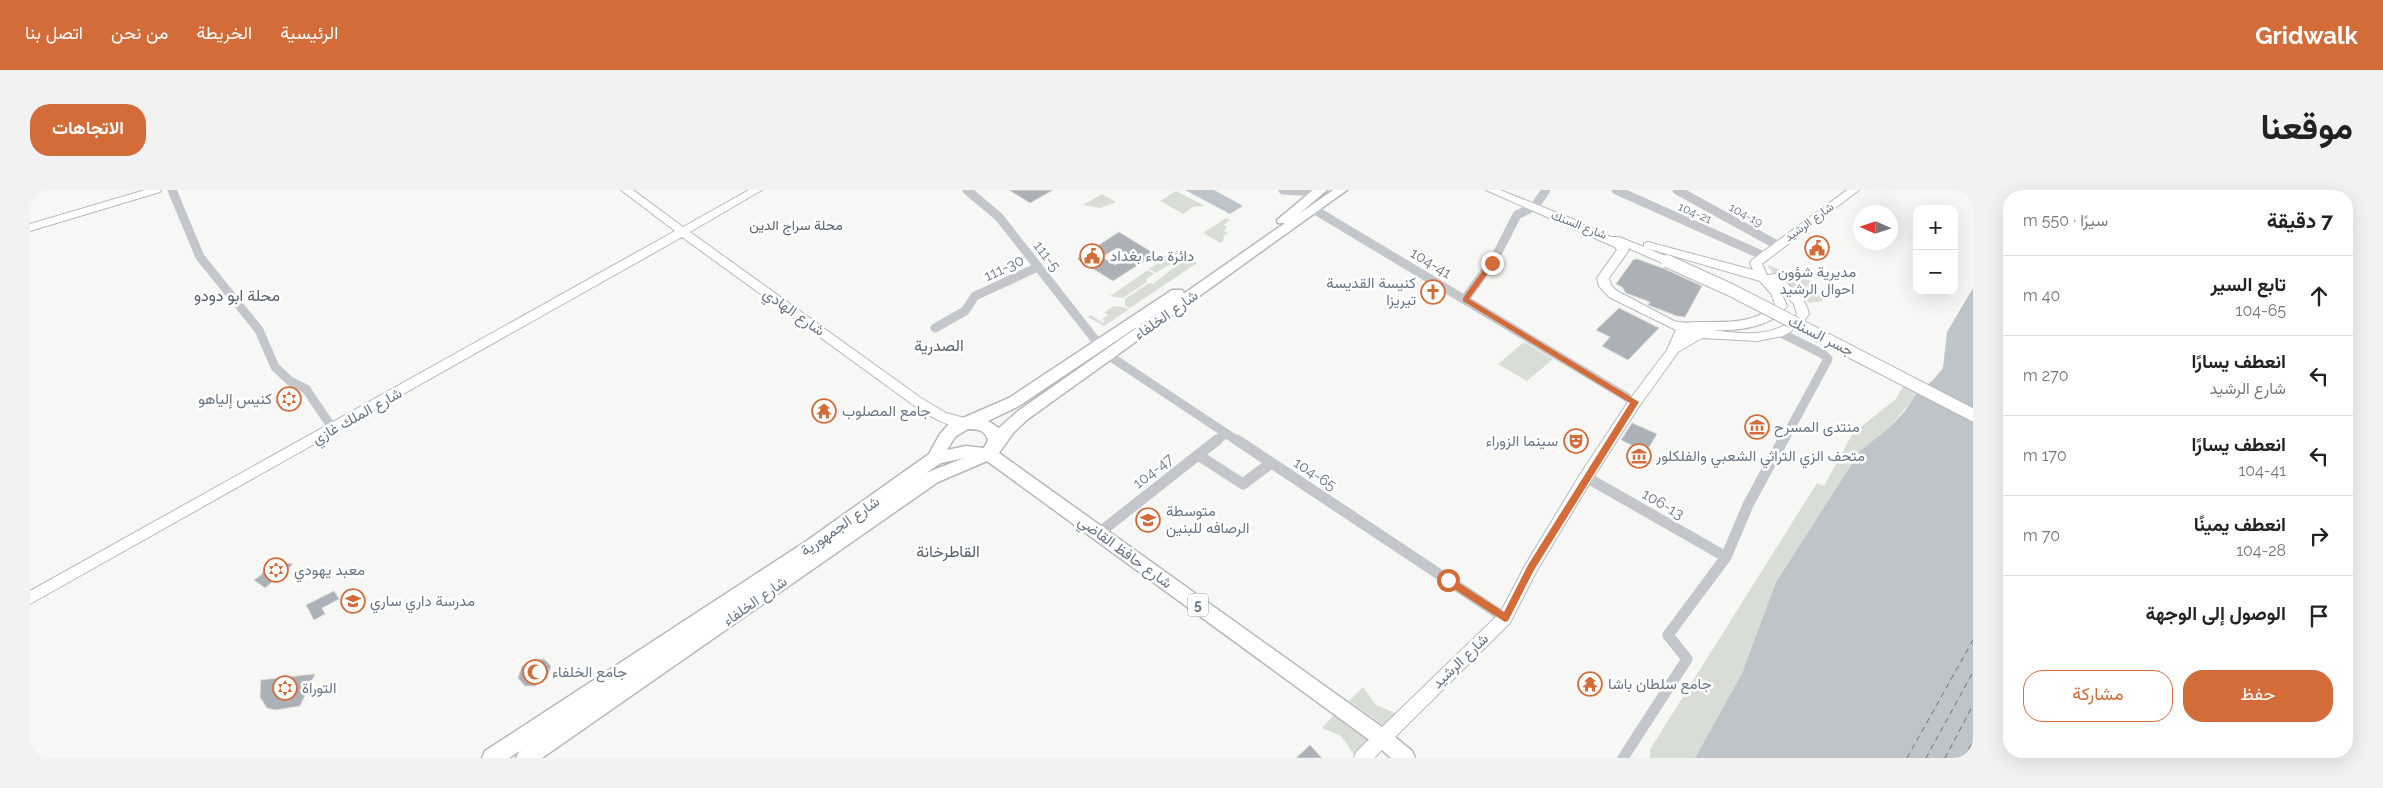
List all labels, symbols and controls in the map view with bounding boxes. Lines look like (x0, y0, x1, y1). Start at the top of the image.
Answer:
text: Gridwalk (2255, 21, 2358, 50)
text: اتصل بنا (25, 22, 83, 43)
text: من نحن (111, 22, 168, 43)
text: الخريطة (196, 22, 252, 43)
text: الرئيسية (280, 22, 338, 43)
button: الاتجاهات (30, 104, 146, 156)
text: موقعنا (2260, 106, 2353, 147)
street label: 104-21 (1676, 199, 1714, 227)
street label: شارع الرشيد (1782, 199, 1837, 246)
street label: 104-19 (1727, 200, 1765, 230)
north arrow (1853, 205, 1898, 250)
map controls (1913, 205, 1958, 295)
button: + (1913, 205, 1958, 250)
street label: شارع السنك (1548, 208, 1609, 244)
text: 7 دقيقة (2267, 208, 2333, 233)
text: سيرًا · 550 m (2023, 211, 2108, 230)
district label: محلة سراج الدين (749, 217, 843, 236)
public building icon: مديرية شؤون احوال الرشيد (1804, 235, 1830, 261)
street label: 111-5 (1030, 237, 1064, 275)
public building icon: دائرة ماء بغداد (1079, 243, 1105, 269)
street label: 104-41 (1407, 244, 1455, 282)
place label: دائرة ماء بغداد (1110, 247, 1194, 265)
button: − (1913, 250, 1958, 295)
street label: 111-30 (981, 251, 1027, 285)
route end (1481, 252, 1504, 275)
place label: مديرية شؤون احوال الرشيد (1778, 263, 1856, 298)
text: تابع السير (2211, 273, 2286, 295)
place label: كنيسة القديسة تيريزا (1326, 274, 1416, 309)
church icon: كنيسة القديسة تيريزا (1420, 279, 1446, 305)
icon: ahead (2305, 282, 2333, 310)
street label: شارع الهادي (757, 284, 828, 343)
district label: محلة ابو دودو (194, 286, 280, 306)
street label: شارع الخلفاء (1130, 286, 1203, 345)
text: 40 m (2023, 286, 2060, 305)
text: 104-65 (2236, 301, 2286, 320)
street label: جسر السنك (1785, 312, 1857, 360)
district label: الصدرية (914, 336, 964, 356)
text: انعطف يسارًا (2192, 350, 2286, 372)
icon: left (2305, 362, 2333, 390)
text: 270 m (2023, 366, 2068, 385)
text: شارع الرشيد (2210, 379, 2286, 398)
street label: شارع الملك غازي (309, 384, 407, 452)
synagogue icon: كنيس إلياهو (276, 386, 302, 412)
place label: كنيس إلياهو (198, 390, 272, 409)
temple icon: جامع المصلوب (811, 398, 837, 424)
place label: جامع المصلوب (842, 402, 931, 422)
museum icon: منتدى المسرح (1744, 414, 1770, 440)
place label: منتدى المسرح (1774, 418, 1860, 438)
theatre icon: سينما الزوراء (1563, 428, 1589, 454)
place label: سينما الزوراء (1486, 432, 1558, 450)
text: انعطف يسارًا (2192, 433, 2286, 455)
icon: left (2305, 442, 2333, 470)
museum icon: متحف الزي التراثي الشعبي والفلكلور (1626, 443, 1652, 469)
text: 170 m (2023, 446, 2067, 465)
place label: متحف الزي التراثي الشعبي والفلكلور (1655, 447, 1865, 469)
street label: 104-47 (1129, 450, 1177, 492)
street label: 104-65 (1290, 454, 1340, 494)
text: 104-41 (2238, 461, 2286, 480)
street label: 106-13 (1639, 485, 1687, 523)
street label: شارع الجمهورية (797, 492, 884, 561)
place label: متوسطة الرصافه للبنين (1166, 502, 1249, 538)
school or university icon: متوسطة الرصافه للبنين (1135, 507, 1161, 533)
street label: شارع حافظ القاضي (1072, 512, 1176, 595)
text: انعطف يمينًا (2194, 513, 2286, 535)
icon: right (2305, 522, 2333, 550)
text: 70 m (2023, 526, 2060, 545)
text: 104-28 (2236, 541, 2286, 560)
district label: القاطرخانة (916, 542, 980, 562)
synagogue icon: معبد يهودي (263, 557, 289, 583)
place label: معبد يهودي (294, 561, 365, 583)
route start (1437, 569, 1460, 592)
street label: شارع الخلفاء (719, 572, 792, 631)
school or university icon: مدرسة داري ساري (340, 588, 366, 614)
place label: مدرسة داري ساري (370, 592, 475, 614)
road number: 5 (1188, 594, 1208, 616)
text: الوصول إلى الوجهة (2146, 602, 2286, 624)
icon: arrive (2305, 602, 2333, 630)
street label: شارع الرشيد (1428, 630, 1494, 694)
mosque icon: جامع الخلفاء (522, 659, 548, 685)
place label: جامع الخلفاء (552, 663, 627, 683)
button: مشاركة (2023, 670, 2173, 722)
button: حفظ (2183, 670, 2333, 722)
temple icon: جامع سلطان باشا (1577, 671, 1603, 697)
synagogue icon: التوراة (272, 675, 298, 701)
place label: جامع سلطان باشا (1608, 675, 1712, 695)
place label: التوراة (302, 679, 336, 697)

